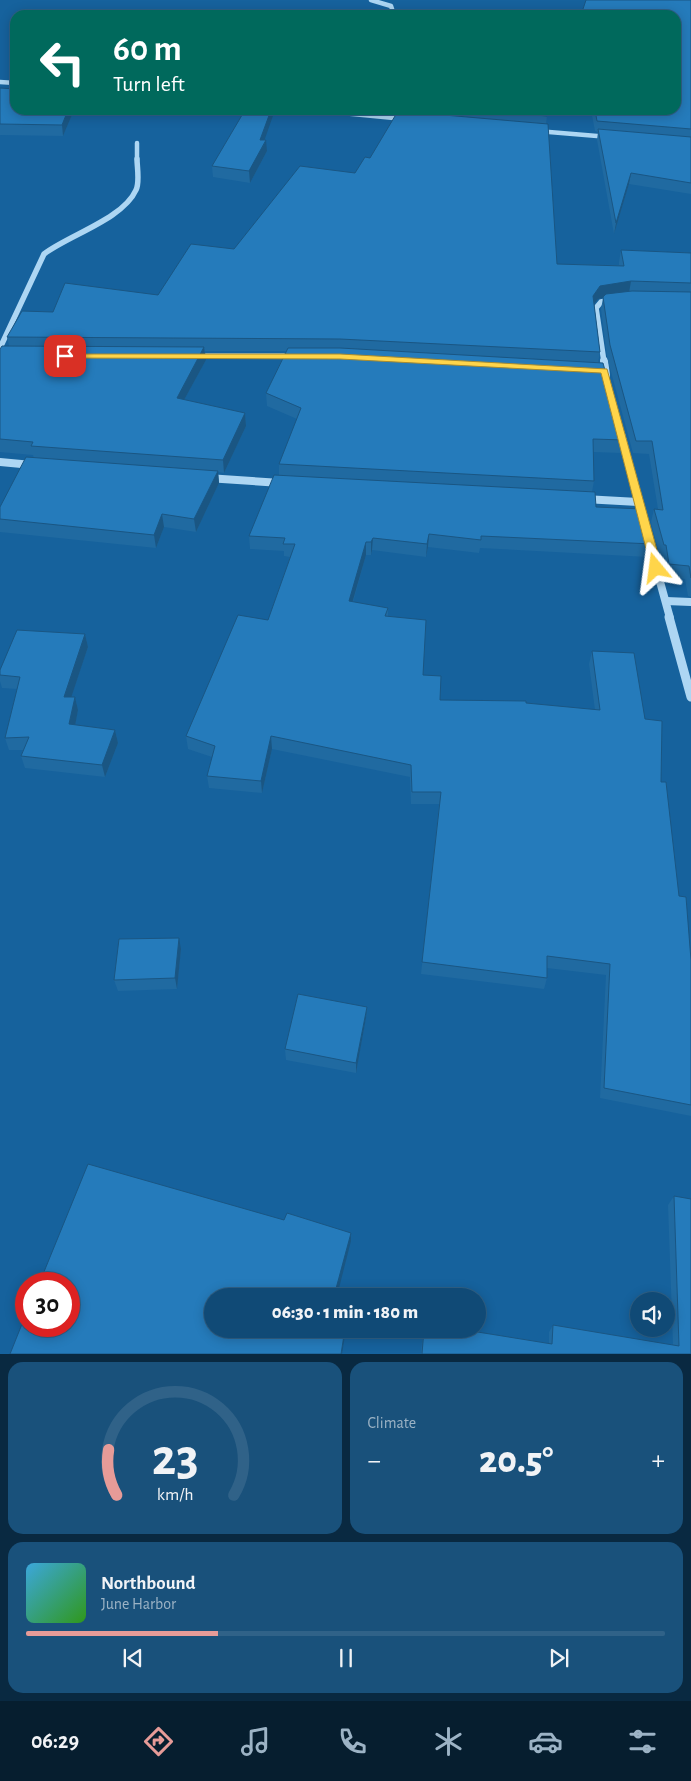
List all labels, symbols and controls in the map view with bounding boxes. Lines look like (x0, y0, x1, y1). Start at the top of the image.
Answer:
icon: left (30, 30, 95, 95)
text: 60 m (113, 32, 182, 67)
text: Turn left (113, 73, 185, 95)
pin (44, 335, 86, 377)
icon: arrive (51, 342, 79, 370)
position arrow (629, 541, 681, 593)
speed limit sign: 30 (15, 1272, 80, 1337)
map controls (630, 1292, 675, 1337)
button: sound (630, 1292, 675, 1337)
text: 06:30 · 1 min · 180 m (272, 1303, 418, 1322)
text: Climate (368, 1415, 416, 1431)
text: 23 (151, 1432, 198, 1484)
text: 20.5° (479, 1442, 553, 1480)
text: − (368, 1447, 381, 1475)
text: + (652, 1447, 665, 1475)
text: km/h (156, 1486, 193, 1504)
text: Northbound (101, 1574, 196, 1593)
text: June Harbor (101, 1596, 176, 1612)
icon: previous (119, 1644, 147, 1672)
icon: pause (332, 1644, 360, 1672)
icon: next (545, 1644, 573, 1672)
icon: directions (141, 1724, 176, 1759)
icon: music (238, 1724, 273, 1759)
icon: phone (335, 1724, 370, 1759)
icon: climate (431, 1724, 466, 1759)
icon: car (528, 1724, 563, 1759)
icon: filters (625, 1724, 660, 1759)
text: 06:29 (31, 1730, 79, 1752)

